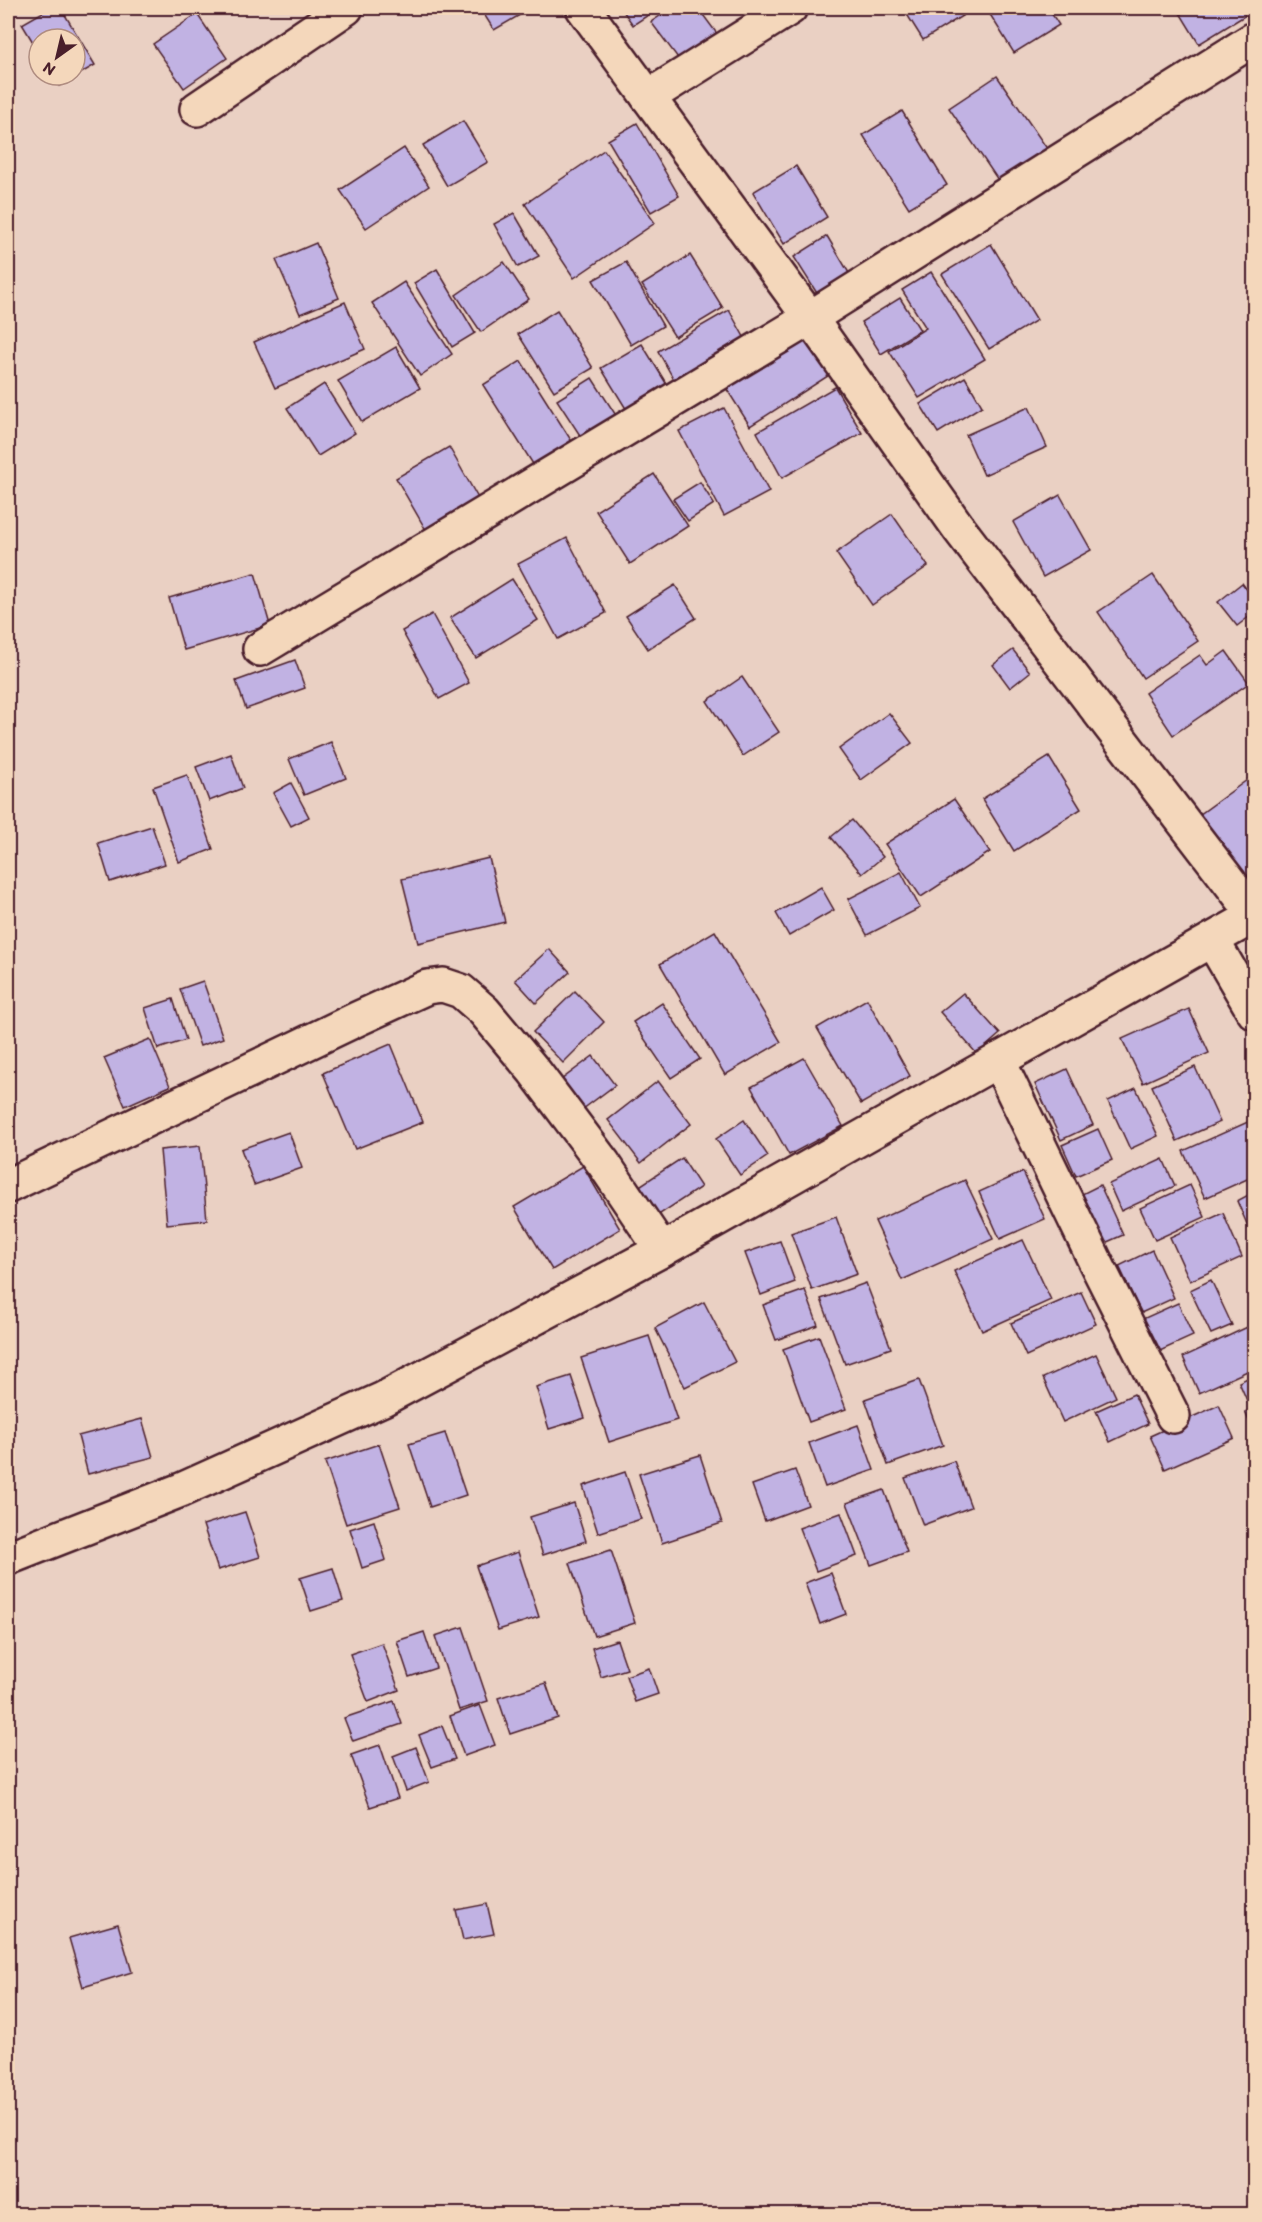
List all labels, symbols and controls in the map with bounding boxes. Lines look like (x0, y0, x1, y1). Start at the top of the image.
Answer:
north arrow (27, 27, 87, 87)
text: N (39, 58, 59, 80)

